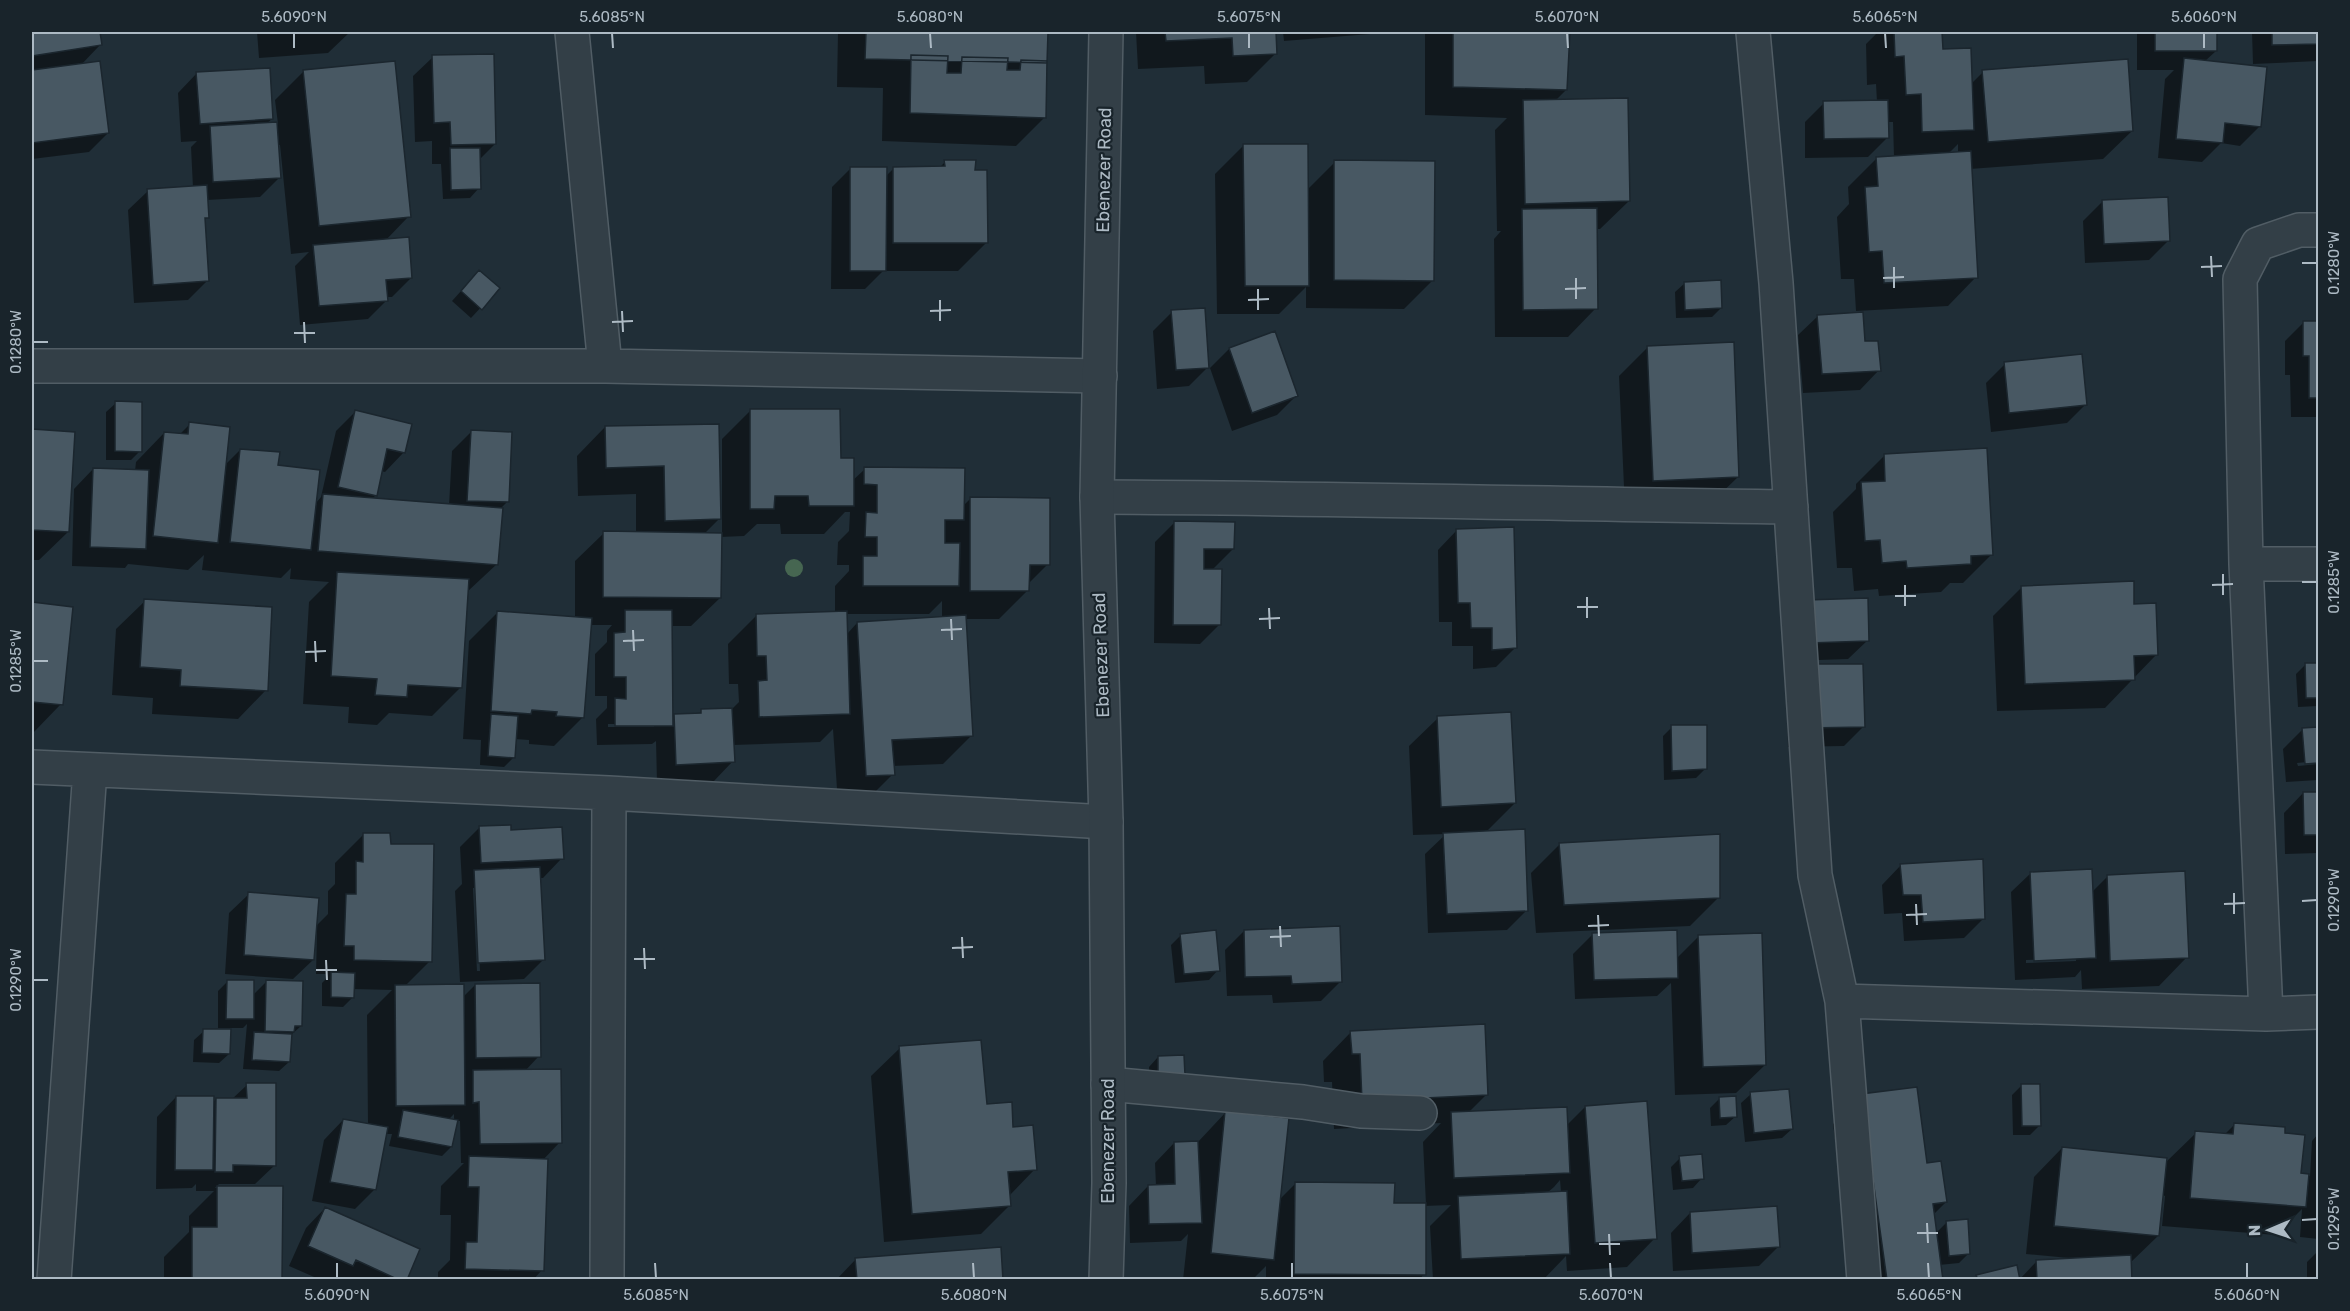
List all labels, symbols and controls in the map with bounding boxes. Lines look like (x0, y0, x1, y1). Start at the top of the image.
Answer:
text: 5.6090°N (261, 8, 327, 26)
text: 5.6085°N (579, 8, 645, 26)
text: 5.6080°N (897, 8, 963, 26)
text: 5.6075°N (1217, 8, 1281, 26)
text: 5.6070°N (1535, 8, 1599, 26)
text: 5.6065°N (1852, 8, 1918, 26)
text: 5.6060°N (2171, 8, 2237, 26)
street label: Ebenezer Road (1092, 107, 1116, 233)
text: 0.1280°W (2325, 231, 2343, 295)
text: 0.1280°W (7, 310, 25, 374)
text: 0.1285°W (2325, 550, 2343, 614)
street label: Ebenezer Road (1088, 592, 1114, 718)
text: 0.1285°W (7, 629, 25, 693)
text: 0.1290°W (2325, 868, 2343, 932)
text: 0.1290°W (7, 948, 25, 1012)
street label: Ebenezer Road (1097, 1078, 1119, 1204)
text: 0.1295°W (2325, 1188, 2343, 1250)
north arrow (2239, 1200, 2299, 1260)
text: N (2245, 1224, 2264, 1237)
text: 5.6090°N (304, 1286, 370, 1304)
text: 5.6085°N (623, 1286, 689, 1304)
text: 5.6080°N (941, 1286, 1007, 1304)
text: 5.6075°N (1260, 1286, 1324, 1304)
text: 5.6070°N (1579, 1286, 1643, 1304)
text: 5.6065°N (1896, 1286, 1962, 1304)
text: 5.6060°N (2214, 1286, 2280, 1304)

